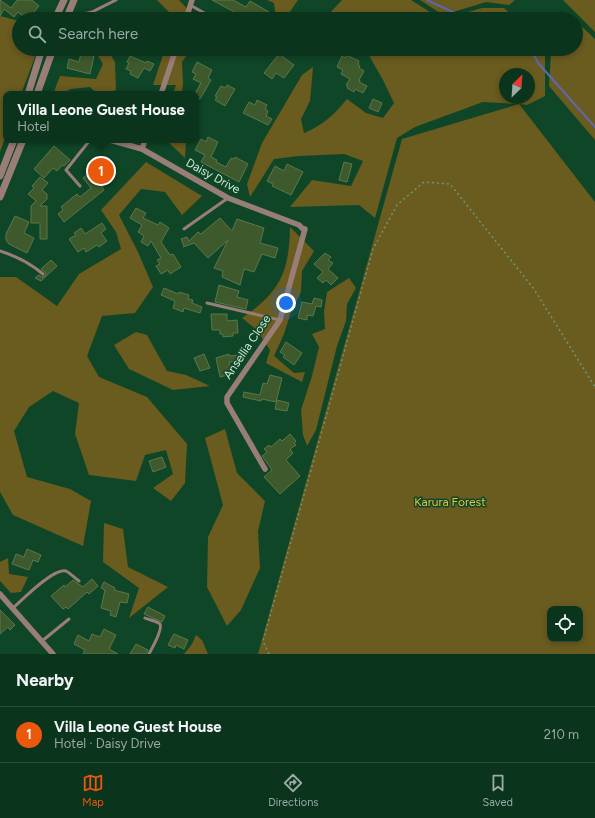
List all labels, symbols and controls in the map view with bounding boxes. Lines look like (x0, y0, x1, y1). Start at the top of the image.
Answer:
search box (12, 12, 583, 56)
icon: search (26, 23, 48, 45)
text: Search here (58, 25, 138, 43)
north arrow (499, 68, 535, 104)
popup (3, 91, 199, 143)
text: Villa Leone Guest House (17, 101, 185, 119)
text: Hotel (17, 119, 49, 134)
street label: Daisy Drive (183, 155, 243, 197)
pin: 1 (88, 156, 114, 186)
your location (276, 293, 296, 313)
street label: Ansellia Close (220, 312, 274, 382)
park label: Karura Forest (414, 495, 486, 509)
map controls (547, 606, 583, 642)
button: locate (547, 606, 583, 642)
text: Nearby (16, 670, 74, 690)
text: Villa Leone Guest House (54, 718, 222, 736)
text: 1 (26, 727, 32, 742)
text: 210 m (544, 727, 579, 742)
text: Hotel · Daisy Drive (54, 736, 161, 751)
tab: Map (82, 772, 104, 809)
tab: Directions (268, 772, 318, 809)
tab: Saved (483, 772, 513, 809)

